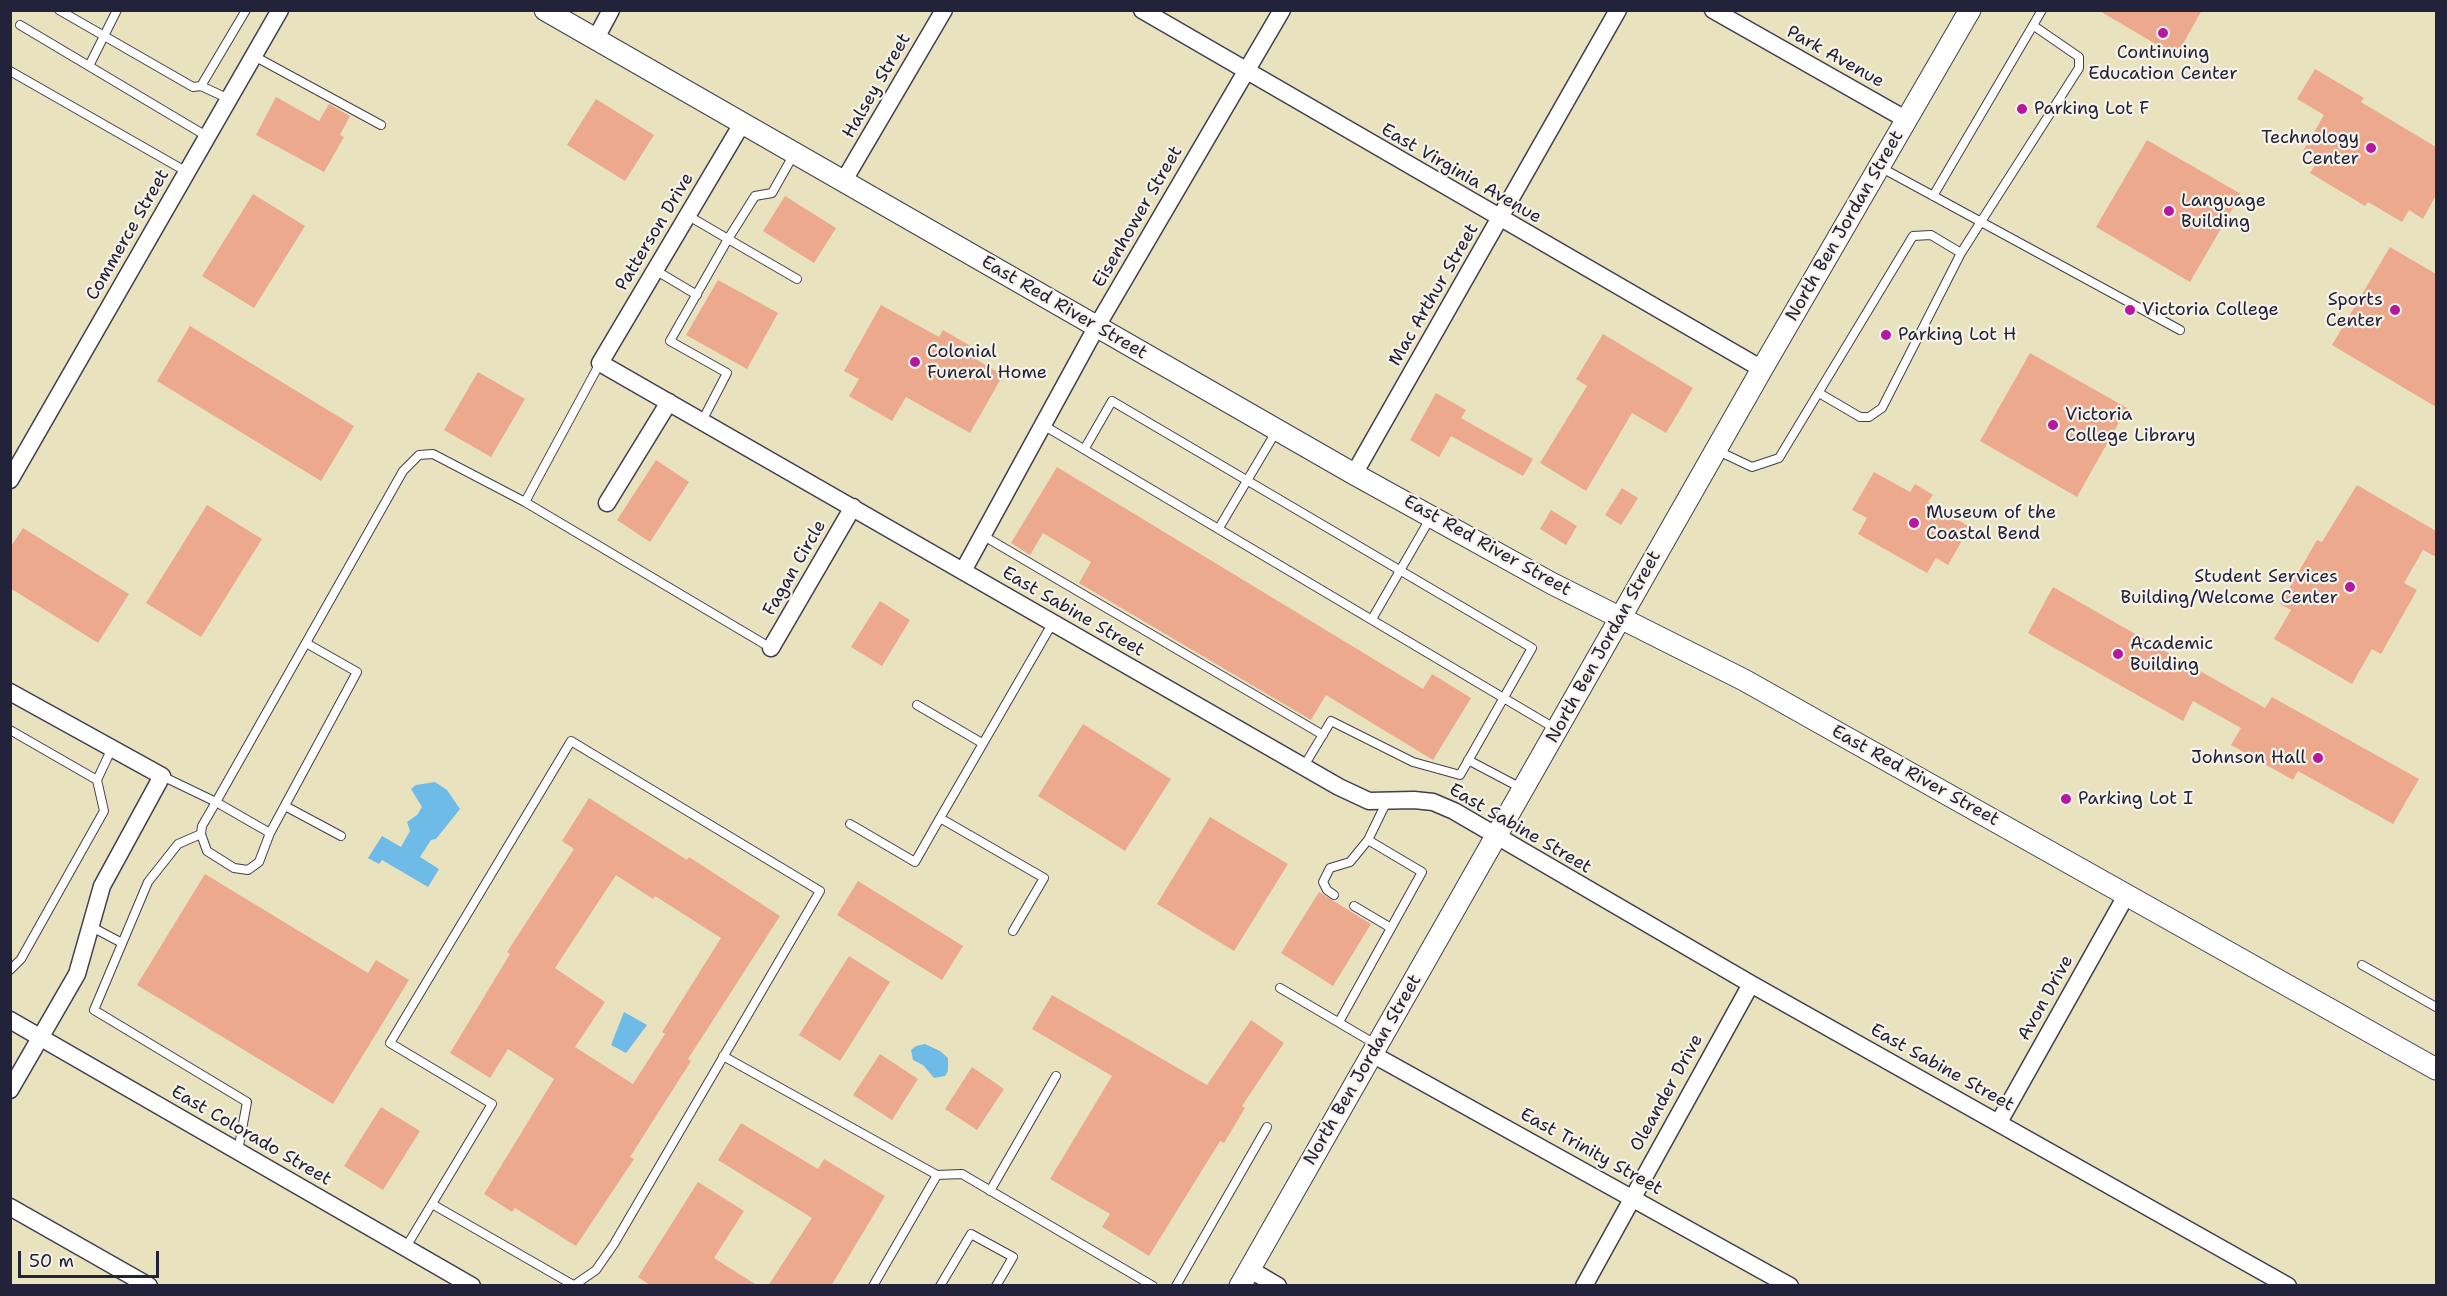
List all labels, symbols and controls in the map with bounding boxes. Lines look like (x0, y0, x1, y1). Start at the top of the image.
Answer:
street label: Park Avenue (1782, 21, 1888, 93)
marker: Continuing Education Center (2156, 26, 2170, 40)
street label: Halsey Street (838, 30, 916, 142)
place label: Continuing Education Center (2088, 42, 2238, 84)
place label: Parking Lot F (2034, 98, 2150, 120)
marker: Parking Lot F (2015, 102, 2029, 116)
street label: East Virginia Avenue (1377, 119, 1545, 229)
street label: North Ben Jordan Street (1782, 127, 1908, 325)
place label: Technology Center (2261, 127, 2359, 170)
marker: Technology Center (2364, 141, 2378, 155)
street label: Eisenhower Street (1089, 142, 1187, 292)
street label: Commerce Street (82, 166, 174, 304)
street label: Patterson Drive (611, 169, 699, 295)
place label: Language Building (2181, 190, 2266, 232)
marker: Language Building (2162, 204, 2176, 218)
street label: Mac Arthur Street (1384, 220, 1484, 370)
street label: East Red River Street (977, 252, 1151, 364)
place label: Sports Center (2326, 289, 2383, 332)
place label: Victoria College (2142, 299, 2279, 321)
marker: Victoria College (2123, 303, 2137, 317)
marker: Sports Center (2388, 303, 2402, 317)
place label: Parking Lot H (1898, 324, 2016, 346)
marker: Parking Lot H (1879, 328, 1893, 342)
place label: Colonial Funeral Home (927, 341, 1047, 384)
marker: Colonial Funeral Home (908, 355, 922, 369)
place label: Victoria College Library (2065, 404, 2196, 446)
marker: Victoria College Library (2046, 418, 2060, 432)
street label: East Red River Street (1399, 491, 1575, 601)
place label: Museum of the Coastal Bend (1926, 502, 2056, 544)
street label: Fagan Circle (759, 516, 831, 620)
marker: Museum of the Coastal Bend (1907, 516, 1921, 530)
street label: North Ben Jordan Street (1542, 547, 1666, 747)
street label: East Sabine Street (998, 562, 1148, 662)
place label: Student Services Building/Welcome Center (2120, 566, 2338, 608)
marker: Student Services Building/Welcome Center (2343, 580, 2357, 594)
place label: Academic Building (2130, 633, 2213, 676)
marker: Academic Building (2111, 647, 2125, 661)
street label: East Red River Street (1827, 721, 2003, 831)
place label: Johnson Hall (2191, 747, 2306, 769)
marker: Johnson Hall (2311, 751, 2325, 765)
street label: East Sabine Street (1445, 779, 1595, 879)
place label: Parking Lot I (2078, 788, 2193, 810)
marker: Parking Lot I (2059, 792, 2073, 806)
street label: Avon Drive (2014, 951, 2078, 1045)
street label: North Ben Jordan Street (1300, 971, 1426, 1169)
street label: East Sabine Street (1866, 1020, 2018, 1116)
street label: Oleander Drive (1626, 1031, 1708, 1155)
street label: East Colorado Street (167, 1081, 335, 1191)
street label: East Trinity Street (1516, 1104, 1666, 1200)
scale bar (21, 1239, 162, 1277)
text: 50 m (29, 1249, 74, 1273)

